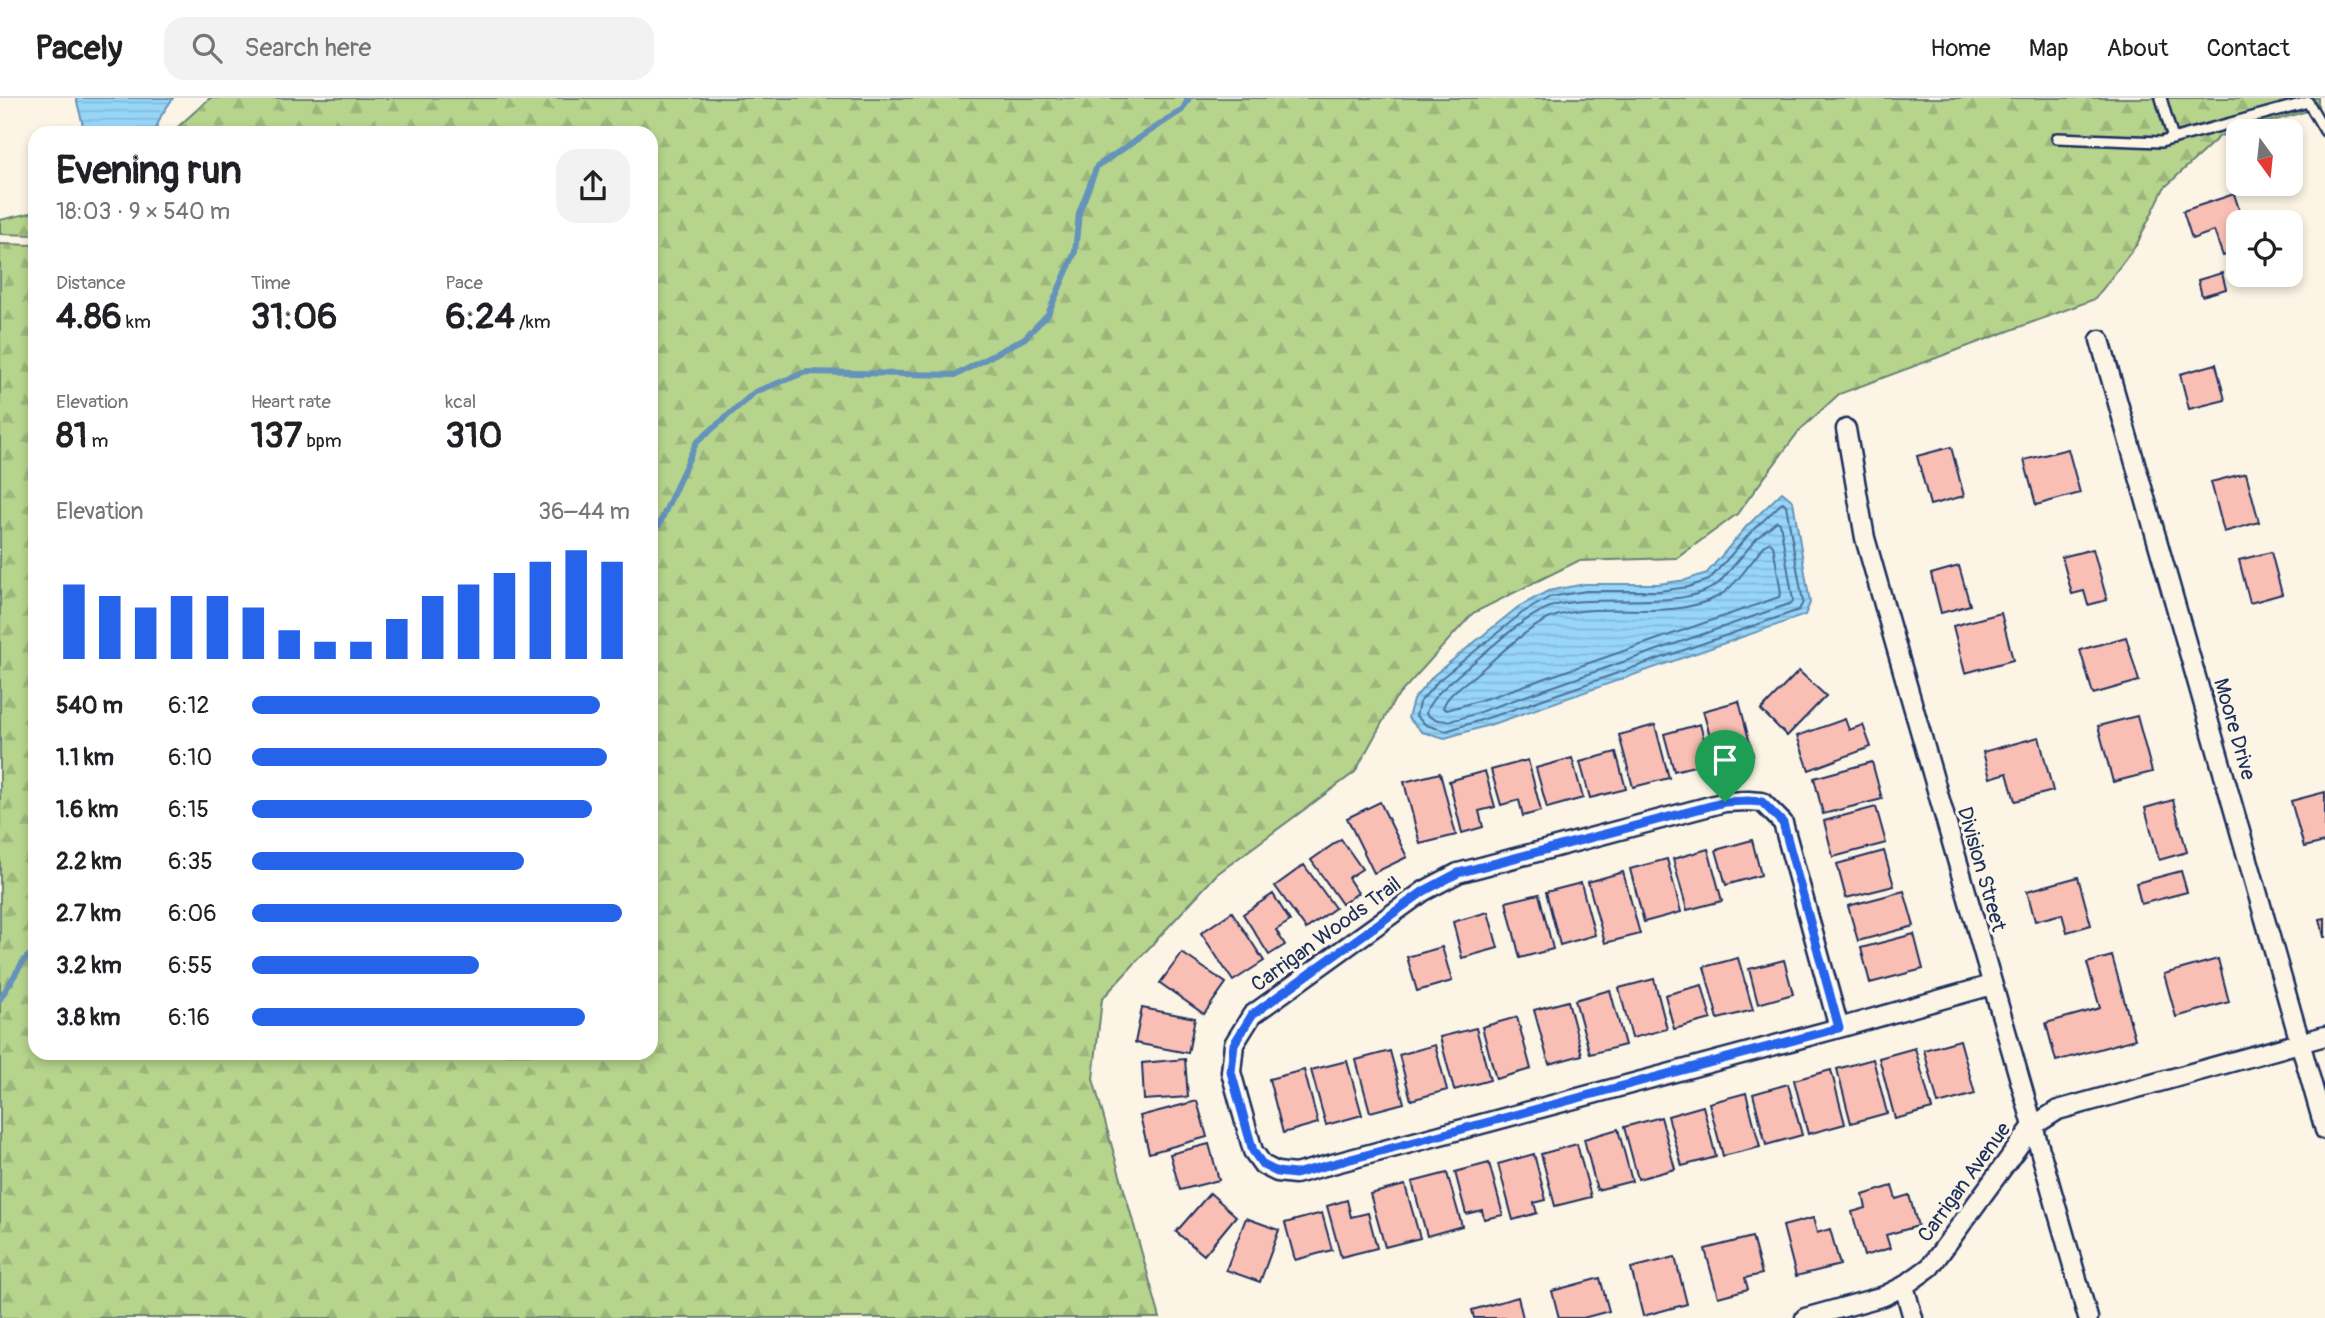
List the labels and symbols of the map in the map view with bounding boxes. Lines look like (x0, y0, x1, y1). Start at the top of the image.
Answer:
north arrow (2226, 119, 2303, 196)
street label: Moore Drive (2207, 675, 2262, 784)
pin (1695, 730, 1755, 802)
street label: Division Street (1951, 804, 2012, 935)
street label: Carrigan Woods Trail (1246, 871, 1407, 998)
street label: Carrigan Avenue (1912, 1116, 2017, 1248)

